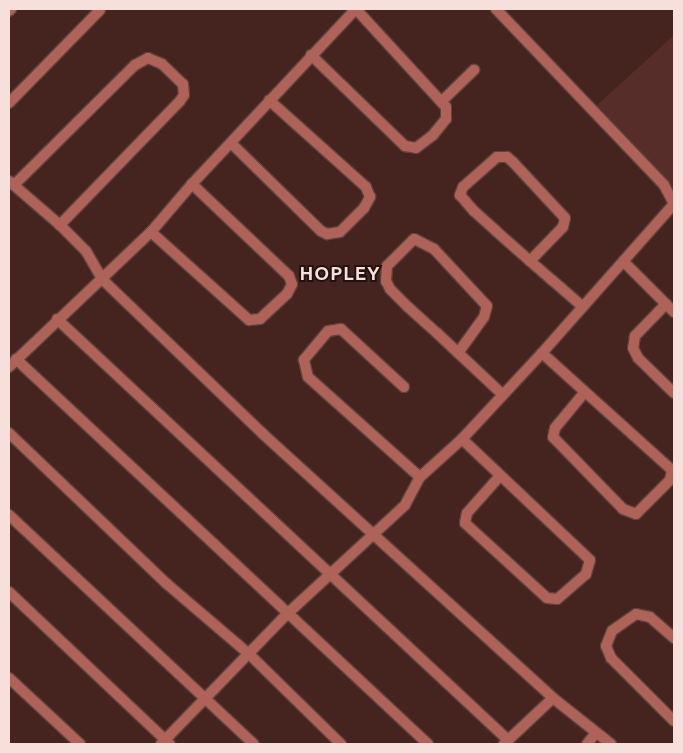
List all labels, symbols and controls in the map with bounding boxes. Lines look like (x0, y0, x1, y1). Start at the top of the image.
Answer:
district label: HOPLEY (299, 263, 381, 285)

